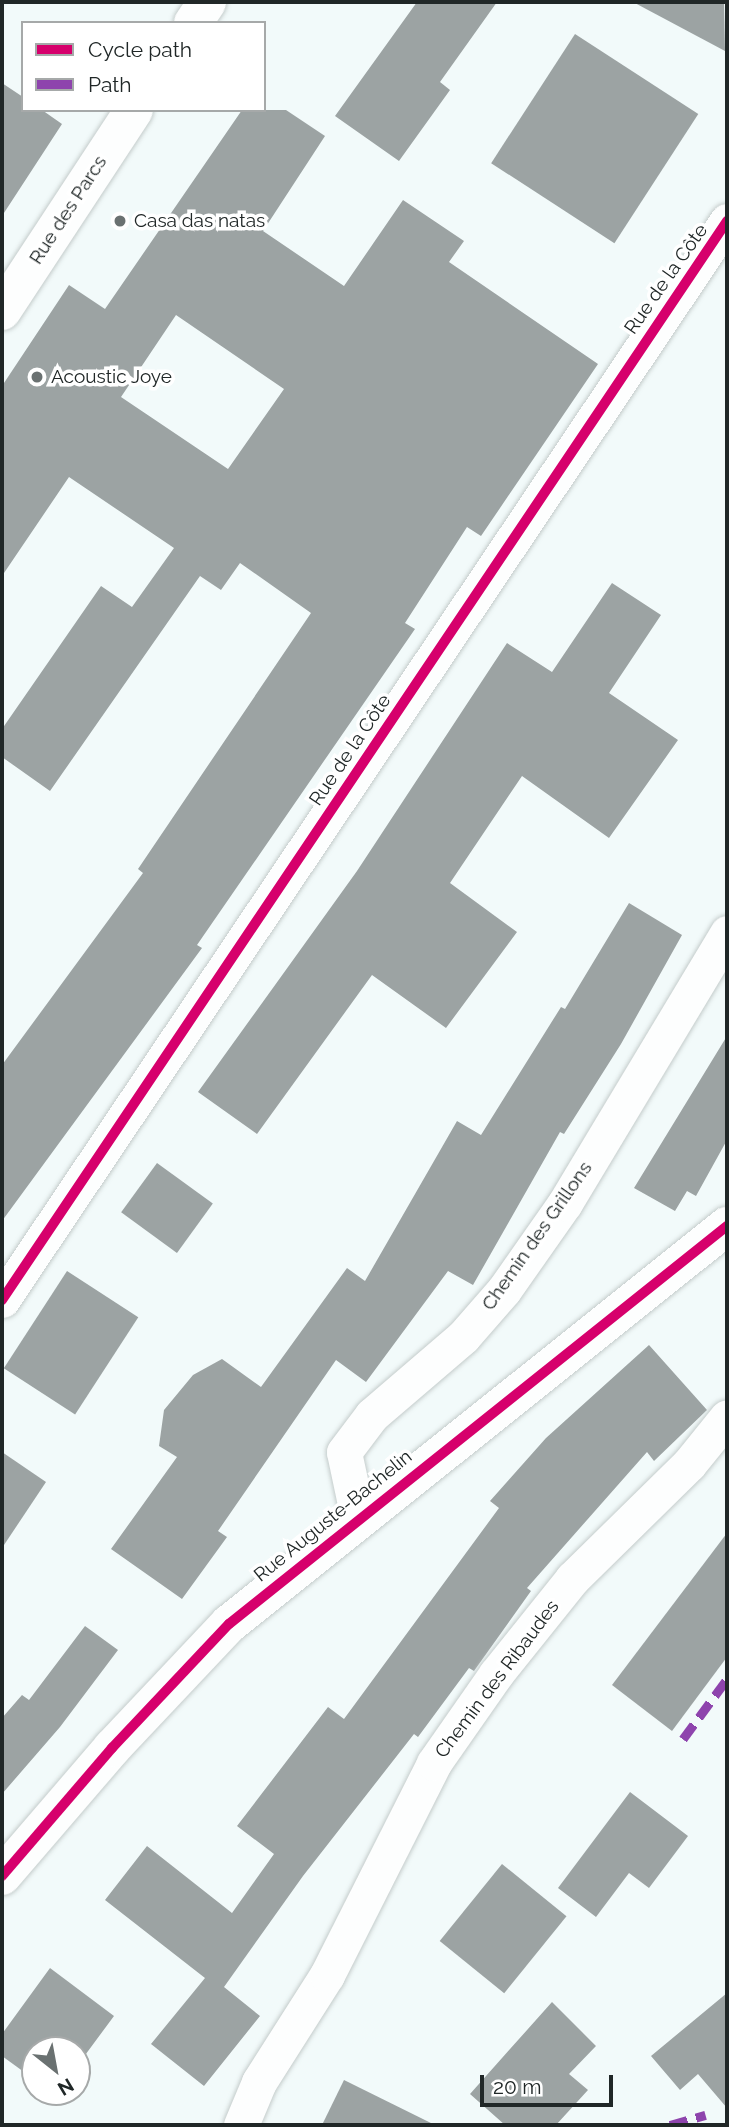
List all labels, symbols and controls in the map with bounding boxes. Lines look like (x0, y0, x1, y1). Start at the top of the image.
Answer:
legend (21, 21, 266, 112)
text: Cycle path (88, 37, 192, 62)
text: Path (88, 72, 132, 97)
street label: Rue des Parcs (25, 152, 111, 268)
place label: Casa das natas (134, 210, 265, 232)
marker: Casa das natas (112, 213, 128, 229)
street label: Rue de la Côte (620, 220, 712, 338)
place label: Acoustic Joye (51, 366, 172, 388)
marker: Acoustic Joye (29, 369, 45, 385)
street label: Rue de la Côte (304, 690, 396, 810)
street label: Chemin des Grillons (477, 1157, 597, 1315)
street label: Rue Auguste-Bachelin (249, 1445, 417, 1587)
street label: Chemin des Ribaudes (430, 1596, 564, 1762)
north arrow (21, 2036, 91, 2106)
scale bar (484, 2060, 617, 2104)
text: N (54, 2074, 78, 2100)
text: 20 m (493, 2074, 541, 2099)

